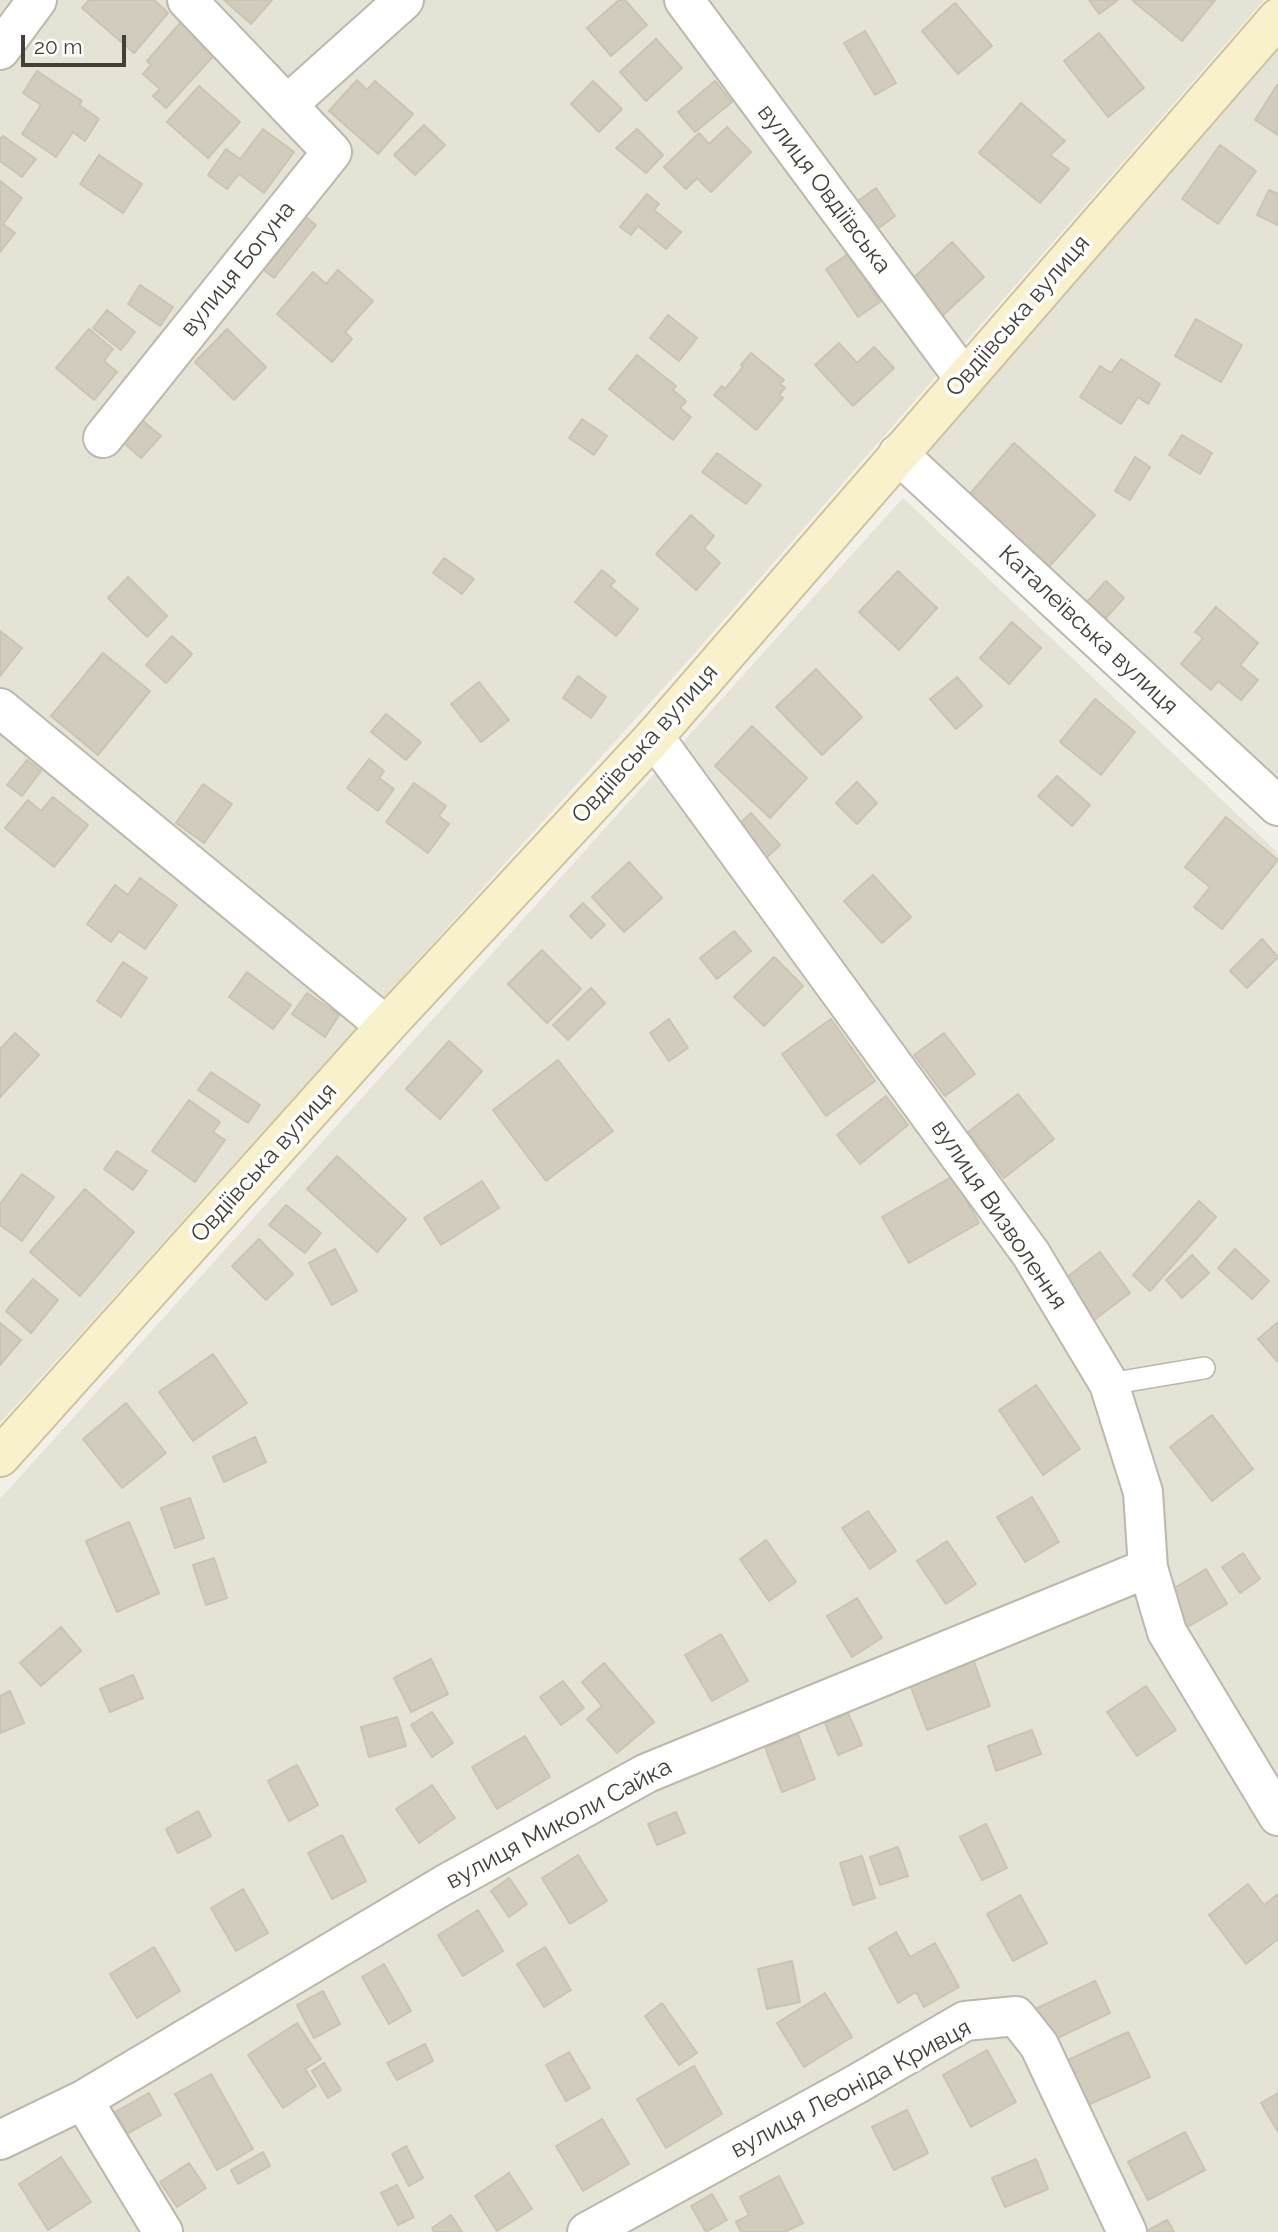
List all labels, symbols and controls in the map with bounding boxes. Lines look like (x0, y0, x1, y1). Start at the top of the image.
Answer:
scale bar (24, 21, 130, 65)
text: 20 m (34, 34, 82, 59)
street label: вулиця Овдіївська (751, 99, 897, 279)
street label: вулиця Богуна (175, 195, 301, 343)
street label: Овдіївська вулиця (940, 229, 1096, 403)
street label: Каталеївська вулиця (992, 539, 1184, 721)
street label: Овдіївська вулиця (566, 658, 724, 830)
street label: Овдіївська вулиця (185, 1077, 343, 1249)
street label: вулиця Визволення (925, 1115, 1073, 1315)
street label: вулиця Миколи Сайка (441, 1752, 677, 1896)
street label: вулиця Леоніда Кривця (726, 2013, 976, 2165)

